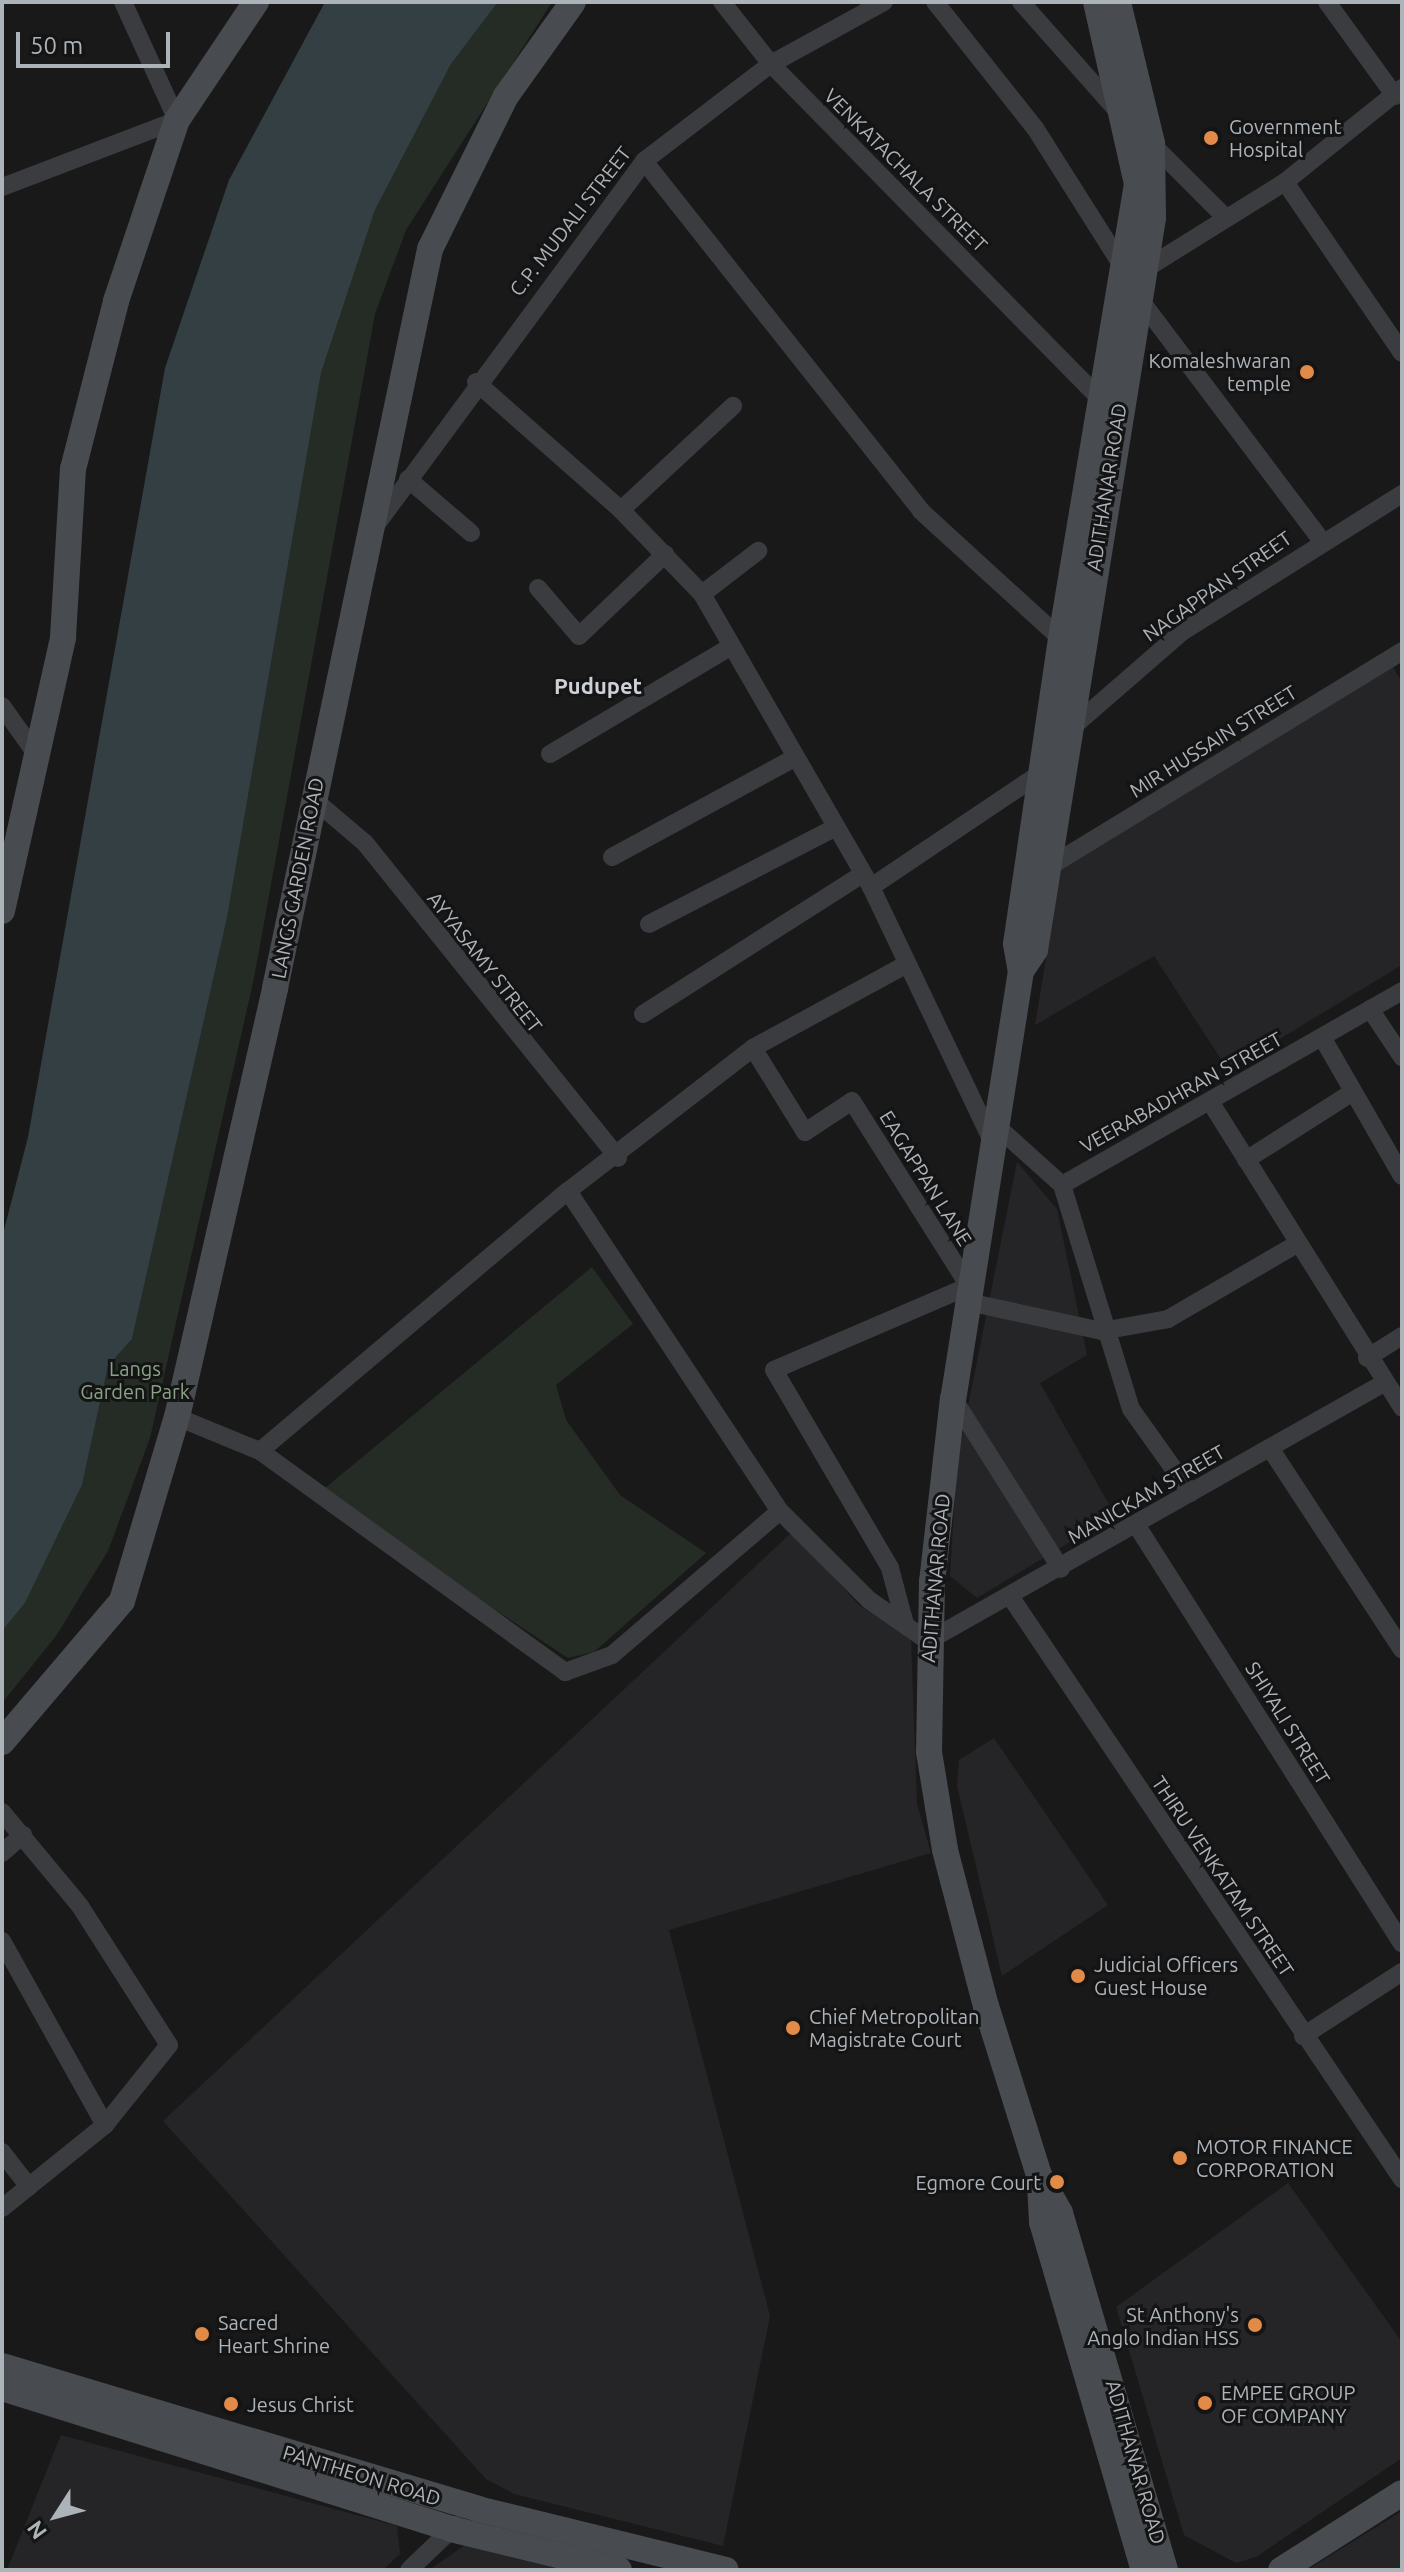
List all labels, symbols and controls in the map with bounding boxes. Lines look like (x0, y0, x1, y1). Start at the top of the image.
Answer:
scale bar (20, 16, 174, 66)
text: 50 m (30, 32, 83, 59)
street label: VENKATACHALA STREET (819, 83, 993, 257)
place label: Government Hospital (1229, 114, 1341, 161)
marker: Government Hospital (1200, 127, 1222, 149)
street label: C.P. MUDALI STREET (504, 142, 636, 300)
place label: Komaleshwaran temple (1148, 348, 1291, 395)
marker: Komaleshwaran temple (1298, 363, 1316, 381)
street label: ADITHANAR ROAD (1081, 401, 1131, 573)
street label: NAGAPPAN STREET (1138, 526, 1296, 646)
district label: Pudupet (554, 673, 642, 699)
street label: MIR HUSSAIN STREET (1125, 680, 1301, 802)
street label: LANGS GARDEN ROAD (266, 776, 328, 980)
street label: AYYASAMY STREET (423, 887, 547, 1037)
street label: VEERABADHRAN STREET (1076, 1026, 1286, 1158)
street label: EAGAPPAN LANE (875, 1106, 977, 1250)
park label: Langs Garden Park (80, 1357, 190, 1404)
street label: MANICKAM STREET (1063, 1439, 1229, 1549)
street label: ADITHANAR ROAD (916, 1493, 954, 1663)
street label: SHIYALI STREET (1241, 1657, 1335, 1789)
street label: THIRU VENKATAM STREET (1147, 1771, 1299, 1981)
place label: Judicial Officers Guest House (1094, 1952, 1238, 1999)
marker: Judicial Officers Guest House (1069, 1967, 1087, 1985)
place label: Chief Metropolitan Magistrate Court (809, 2004, 979, 2051)
marker: Chief Metropolitan Magistrate Court (784, 2019, 802, 2037)
place label: MOTOR FINANCE CORPORATION (1196, 2134, 1353, 2181)
marker: MOTOR FINANCE CORPORATION (1171, 2149, 1189, 2167)
place label: Egmore Court (916, 2170, 1041, 2194)
marker: Egmore Court (1048, 2173, 1066, 2191)
place label: St Anthony's Anglo Indian HSS (1087, 2302, 1239, 2349)
place label: Sacred Heart Shrine (218, 2310, 330, 2357)
marker: St Anthony's Anglo Indian HSS (1246, 2316, 1264, 2334)
marker: Sacred Heart Shrine (193, 2325, 211, 2343)
street label: ADITHANAR ROAD (1101, 2377, 1171, 2547)
place label: EMPEE GROUP OF COMPANY (1221, 2380, 1355, 2427)
place label: Jesus Christ (247, 2392, 354, 2416)
marker: EMPEE GROUP OF COMPANY (1196, 2394, 1214, 2412)
marker: Jesus Christ (222, 2395, 240, 2413)
street label: PANTHEON ROAD (280, 2440, 444, 2510)
north arrow (16, 2476, 96, 2556)
text: N (21, 2516, 51, 2544)

